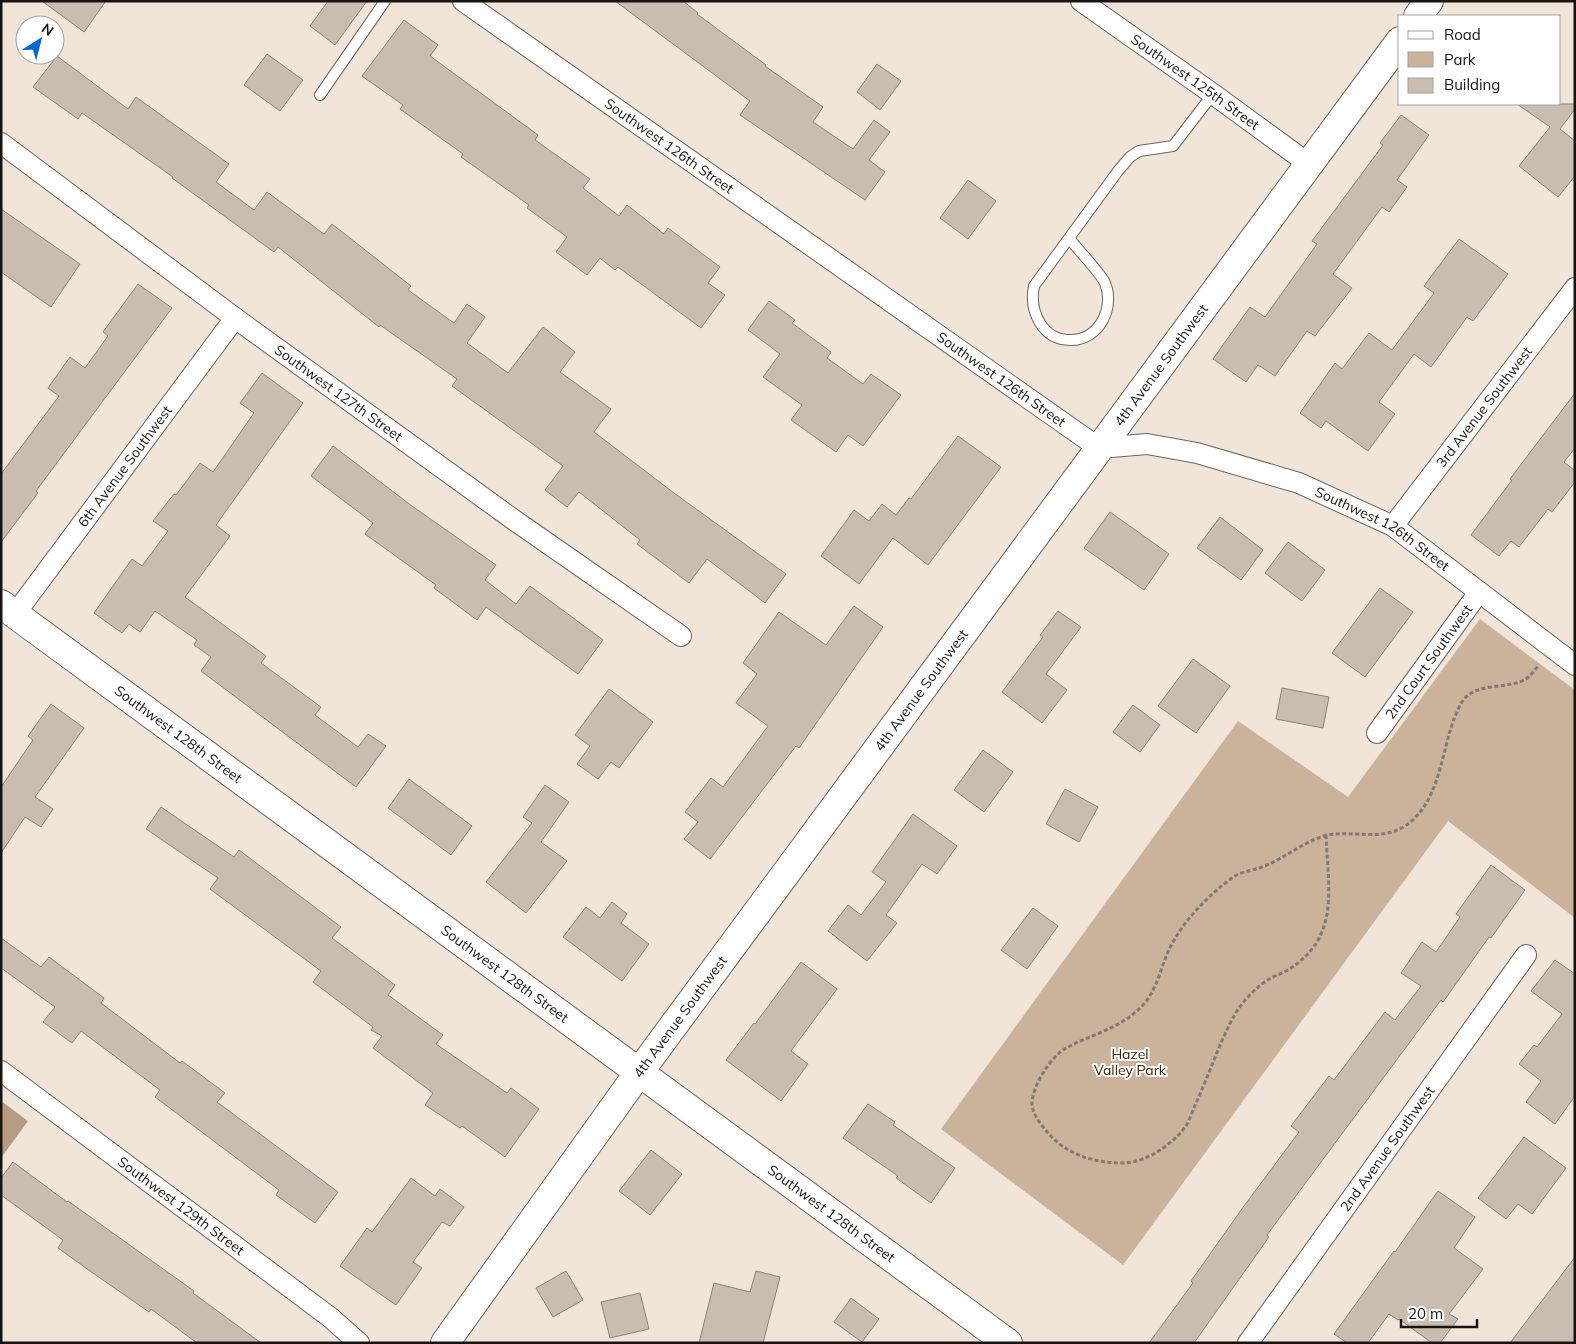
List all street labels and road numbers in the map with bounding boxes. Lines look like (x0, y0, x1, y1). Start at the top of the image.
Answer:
street label: Southwest 125th Street (1127, 30, 1263, 134)
street label: Southwest 126th Street (601, 94, 737, 198)
street label: 4th Avenue Southwest (1110, 300, 1212, 430)
street label: Southwest 126th Street (933, 328, 1069, 431)
street label: Southwest 127th Street (271, 341, 406, 445)
street label: 3rd Avenue Southwest (1432, 343, 1536, 471)
street label: 6th Avenue Southwest (74, 402, 176, 531)
street label: Southwest 126th Street (1312, 482, 1453, 575)
street label: 2nd Court Southwest (1381, 601, 1476, 723)
street label: 4th Avenue Southwest (870, 626, 972, 755)
street label: Southwest 128th Street (111, 681, 246, 787)
street label: Southwest 128th Street (438, 921, 572, 1027)
street label: 4th Avenue Southwest (629, 952, 731, 1081)
street label: 2nd Avenue Southwest (1336, 1082, 1438, 1215)
street label: Southwest 129th Street (114, 1153, 248, 1259)
street label: Southwest 128th Street (764, 1161, 899, 1266)

